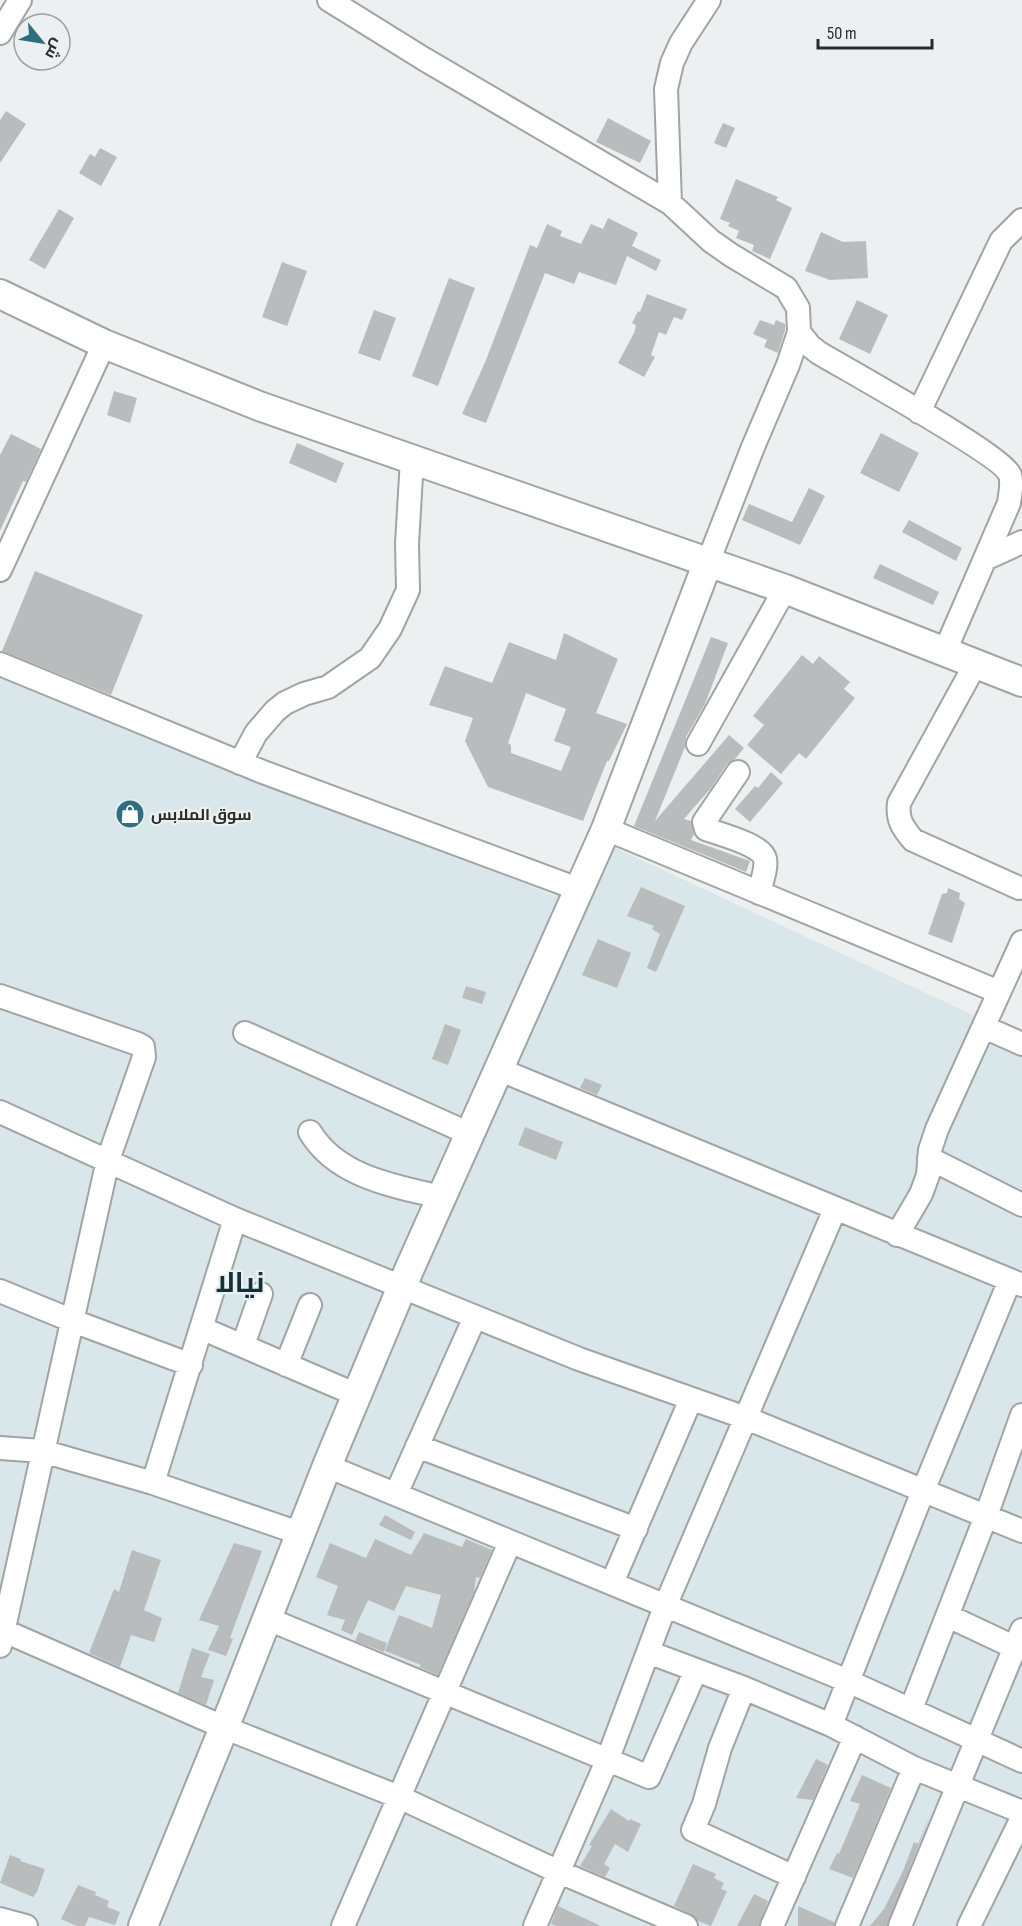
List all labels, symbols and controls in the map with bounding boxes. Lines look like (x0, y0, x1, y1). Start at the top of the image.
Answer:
north arrow (12, 12, 72, 72)
scale bar (818, 12, 932, 50)
text: 50 m (827, 23, 857, 44)
text: ش (40, 35, 67, 62)
shop icon: سوق الملابس (114, 798, 146, 830)
place label: سوق الملابس (151, 806, 252, 825)
district label: نيالا (215, 1267, 265, 1300)

